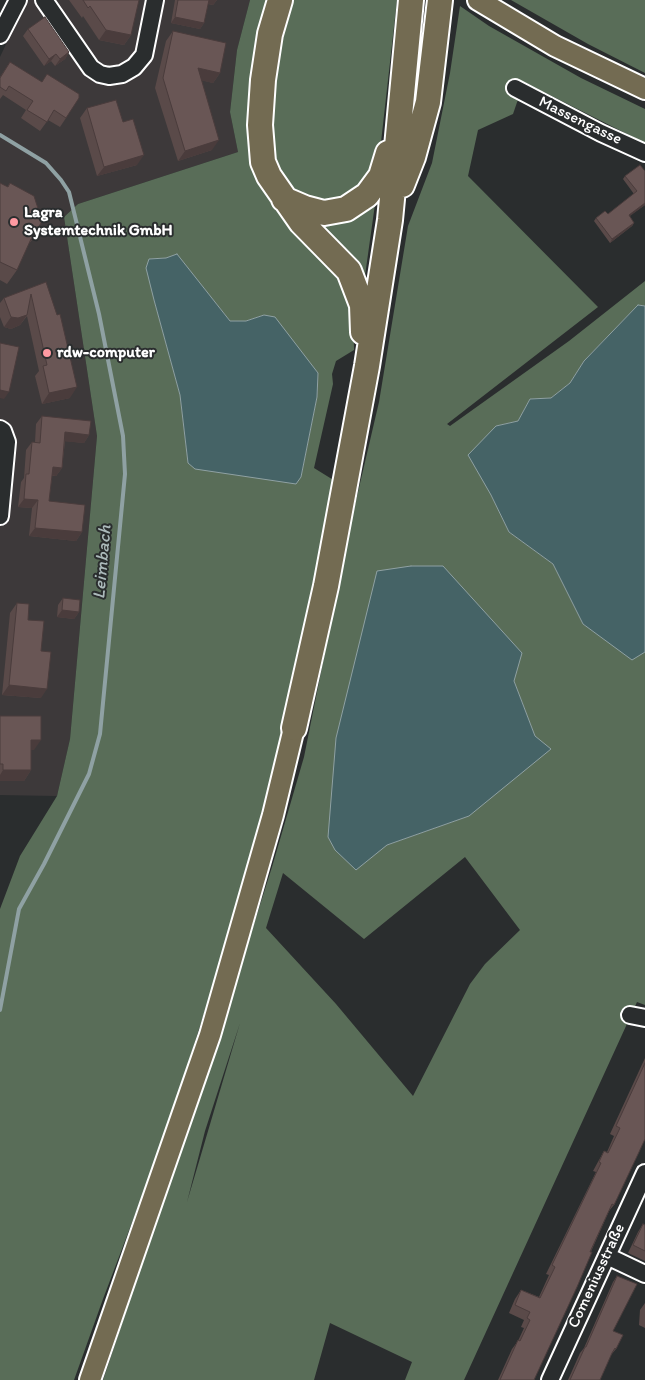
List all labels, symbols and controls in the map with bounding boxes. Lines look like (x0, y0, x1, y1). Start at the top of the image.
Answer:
street label: Massengasse (535, 93, 625, 149)
place label: Lagra Systemtechnik GmbH (24, 203, 173, 241)
marker: Lagra Systemtechnik GmbH (8, 216, 20, 228)
place label: rdw-computer (57, 343, 155, 363)
marker: rdw-computer (41, 347, 53, 359)
water label: Leimbach (89, 524, 117, 600)
street label: Comeniusstraße (564, 1221, 630, 1331)

